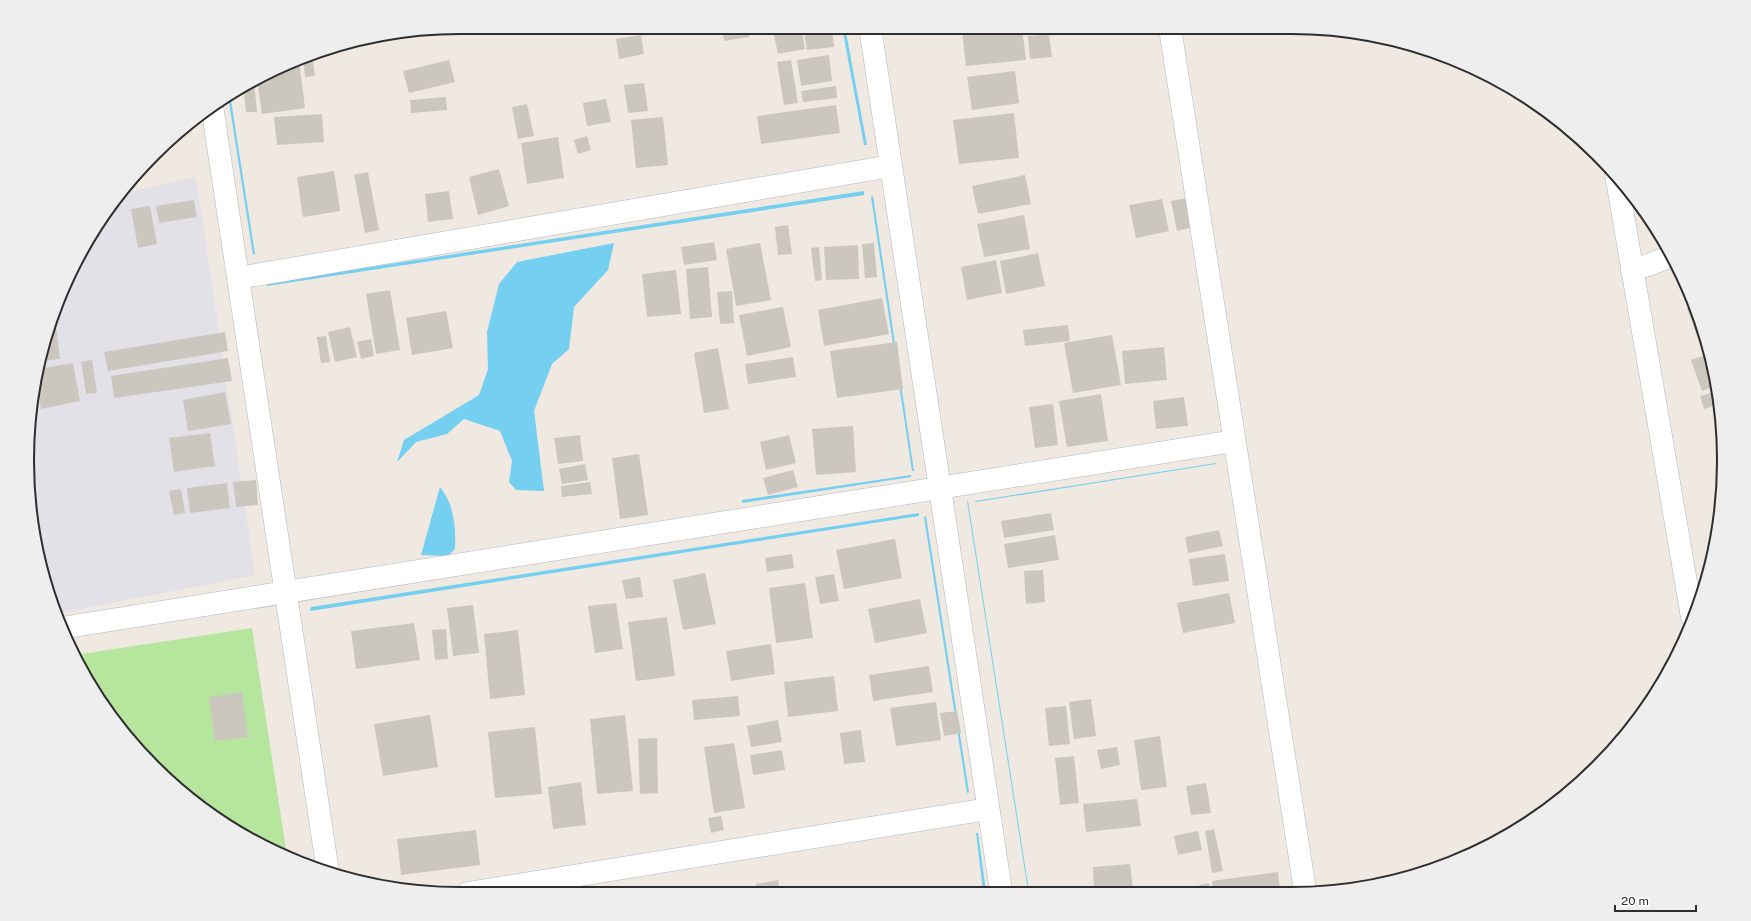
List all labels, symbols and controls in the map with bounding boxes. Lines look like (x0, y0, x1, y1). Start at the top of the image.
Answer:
scale bar (1615, 887, 1696, 913)
text: 20 m (1621, 894, 1649, 908)

